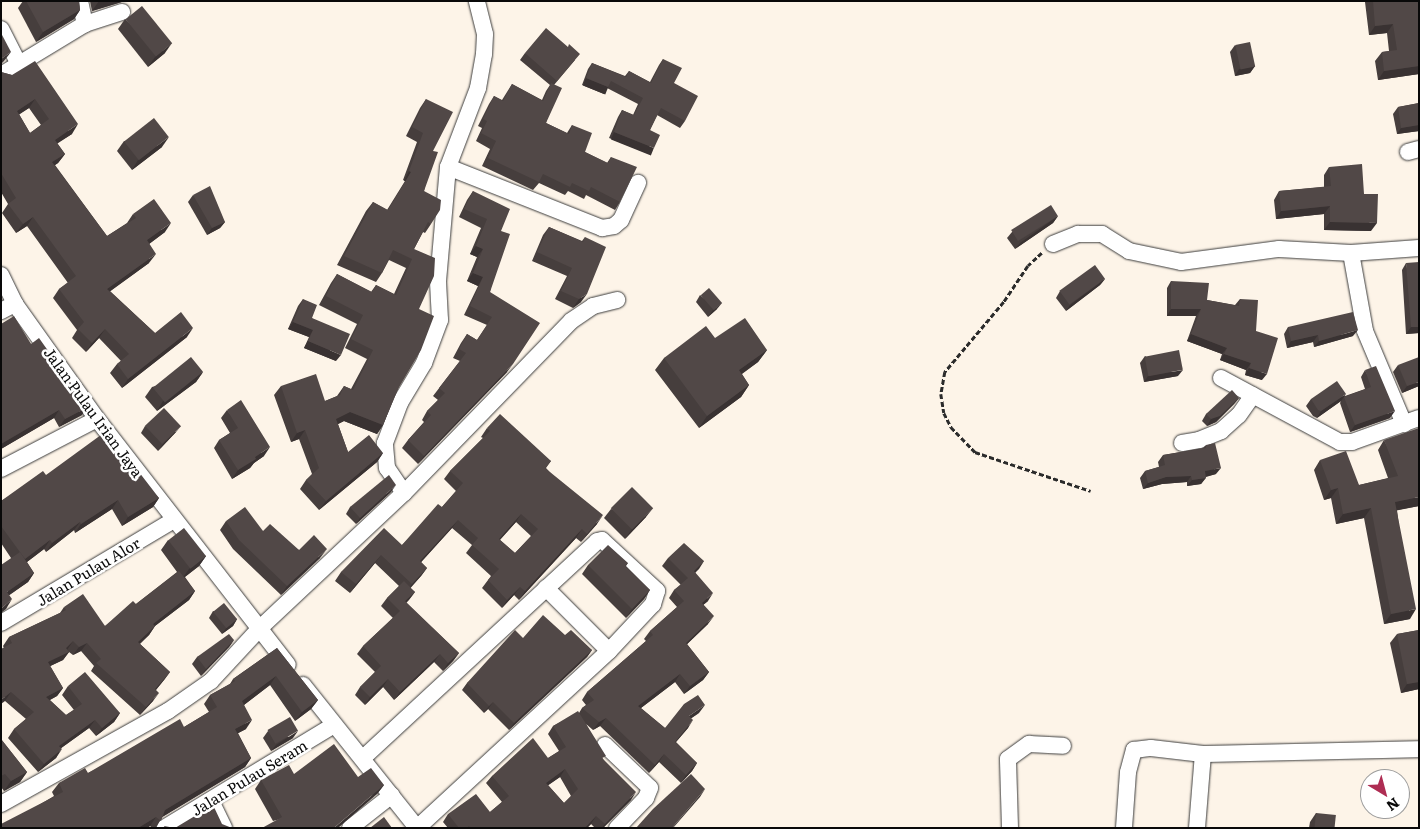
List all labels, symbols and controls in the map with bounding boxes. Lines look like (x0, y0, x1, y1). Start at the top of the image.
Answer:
street label: Jalan Pulau Irian Jaya (41, 344, 147, 480)
street label: Jalan Pulau Alor (33, 533, 143, 609)
street label: Jalan Pulau Seram (188, 735, 310, 819)
north arrow (1360, 769, 1410, 819)
text: N (1383, 794, 1404, 817)

